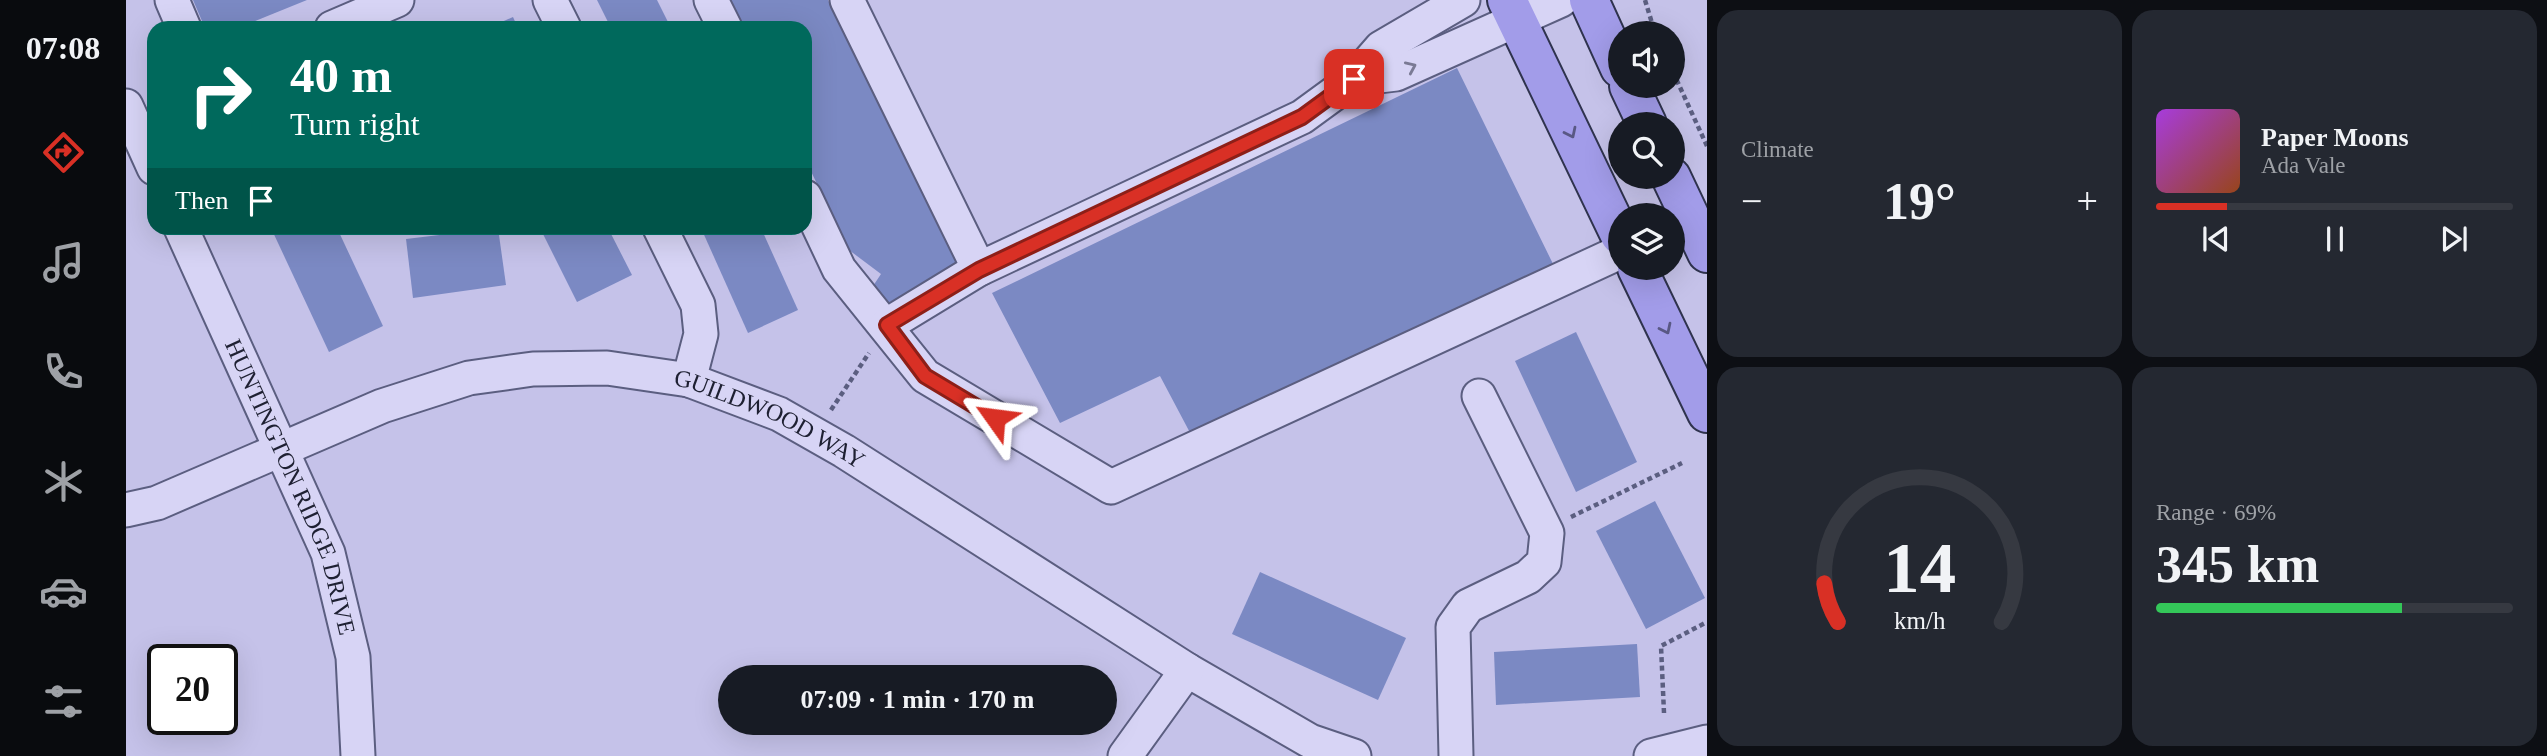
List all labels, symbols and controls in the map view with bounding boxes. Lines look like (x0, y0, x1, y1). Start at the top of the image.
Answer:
map controls (1608, 21, 1685, 280)
button: sound (1608, 21, 1685, 98)
text: 07:08 (26, 30, 100, 66)
text: 40 m (290, 48, 392, 103)
icon: right (175, 49, 266, 140)
pin (1324, 49, 1384, 109)
icon: arrive (1335, 60, 1373, 98)
one-way arrow (1404, 61, 1416, 75)
text: Turn right (290, 106, 420, 142)
button: search (1608, 112, 1685, 189)
text: Paper Moons (2261, 123, 2409, 152)
one-way arrow (1563, 126, 1577, 138)
icon: directions (39, 128, 88, 177)
text: Climate (1741, 137, 1814, 162)
text: Ada Vale (2261, 153, 2346, 178)
text: 19° (1883, 173, 1956, 230)
text: − (1741, 180, 1762, 222)
text: + (2077, 180, 2098, 222)
icon: arrive (242, 182, 280, 220)
text: Then (175, 186, 228, 215)
button: layers (1608, 203, 1685, 280)
icon: previous (2197, 220, 2235, 258)
icon: pause (2316, 220, 2354, 258)
icon: next (2435, 220, 2473, 258)
icon: music (39, 238, 88, 287)
one-way arrow (1658, 322, 1672, 334)
street label: HUNTINGTON RIDGE DRIVE (220, 335, 360, 638)
icon: phone (39, 347, 88, 396)
street label: GUILDWOOD WAY (673, 365, 870, 474)
position arrow (958, 381, 1032, 455)
icon: climate (39, 457, 88, 506)
text: Range · 69% (2156, 500, 2276, 525)
text: 14 (1883, 528, 1956, 609)
text: 345 km (2156, 536, 2319, 593)
icon: car (39, 567, 88, 616)
text: km/h (1894, 607, 1946, 634)
speed limit sign: 20 (147, 644, 238, 735)
icon: filters (39, 677, 88, 726)
text: 07:09 · 1 min · 170 m (801, 685, 1035, 714)

